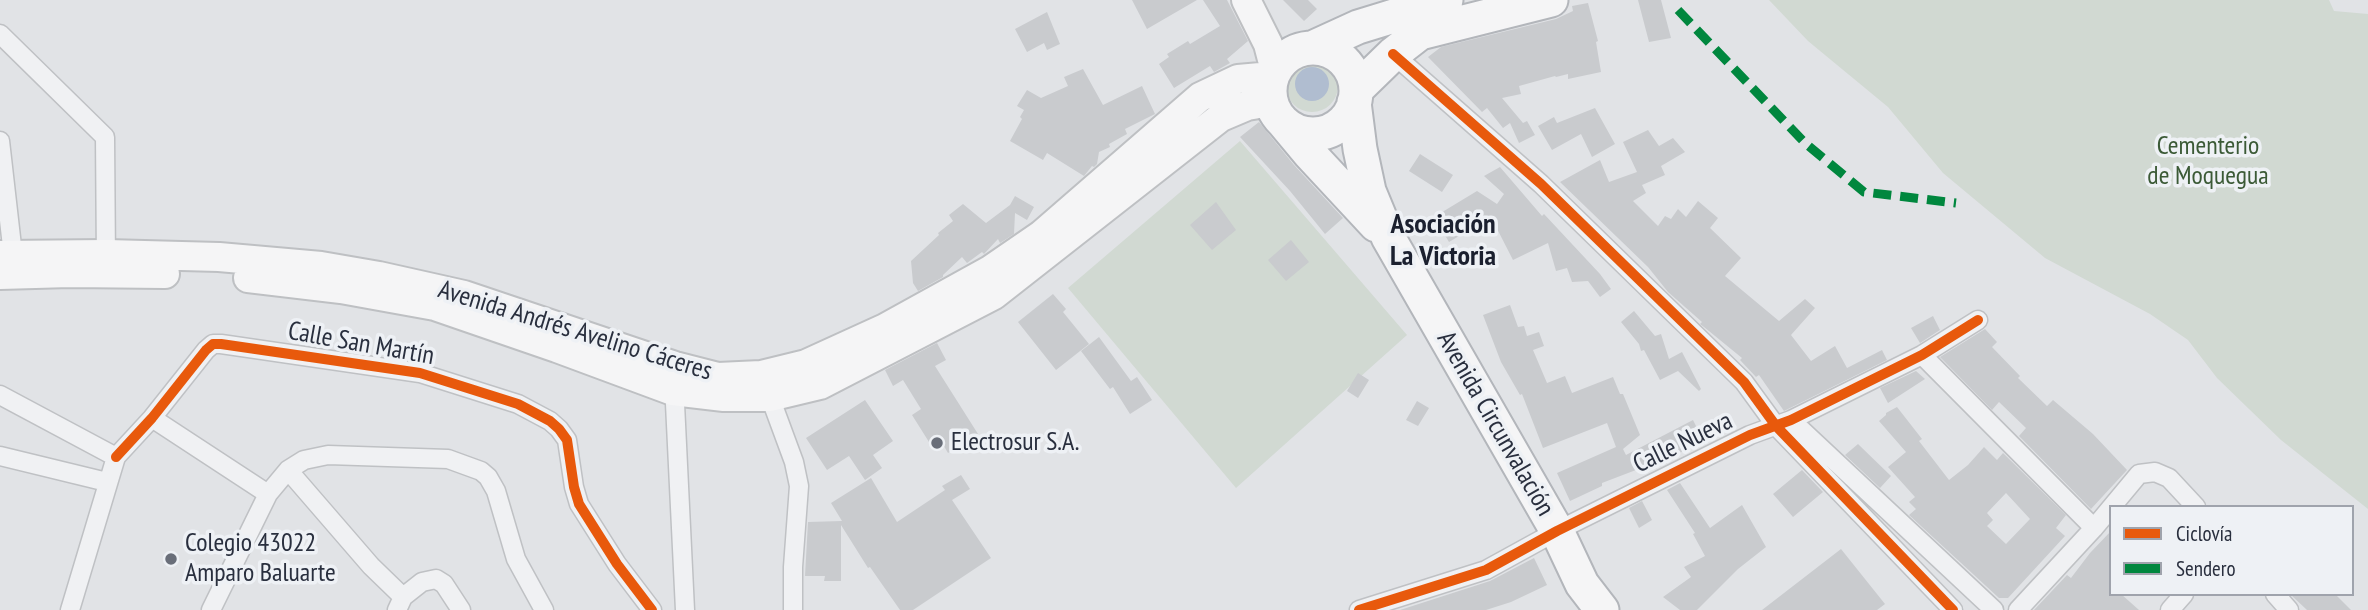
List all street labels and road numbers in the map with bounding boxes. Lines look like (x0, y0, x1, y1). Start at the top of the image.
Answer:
street label: Avenida Andrés Avelino Cáceres (434, 275, 716, 387)
street label: Calle San Martín (286, 316, 436, 372)
street label: Avenida Circunvalación (1430, 326, 1560, 522)
street label: Calle Nueva (1628, 406, 1738, 480)

